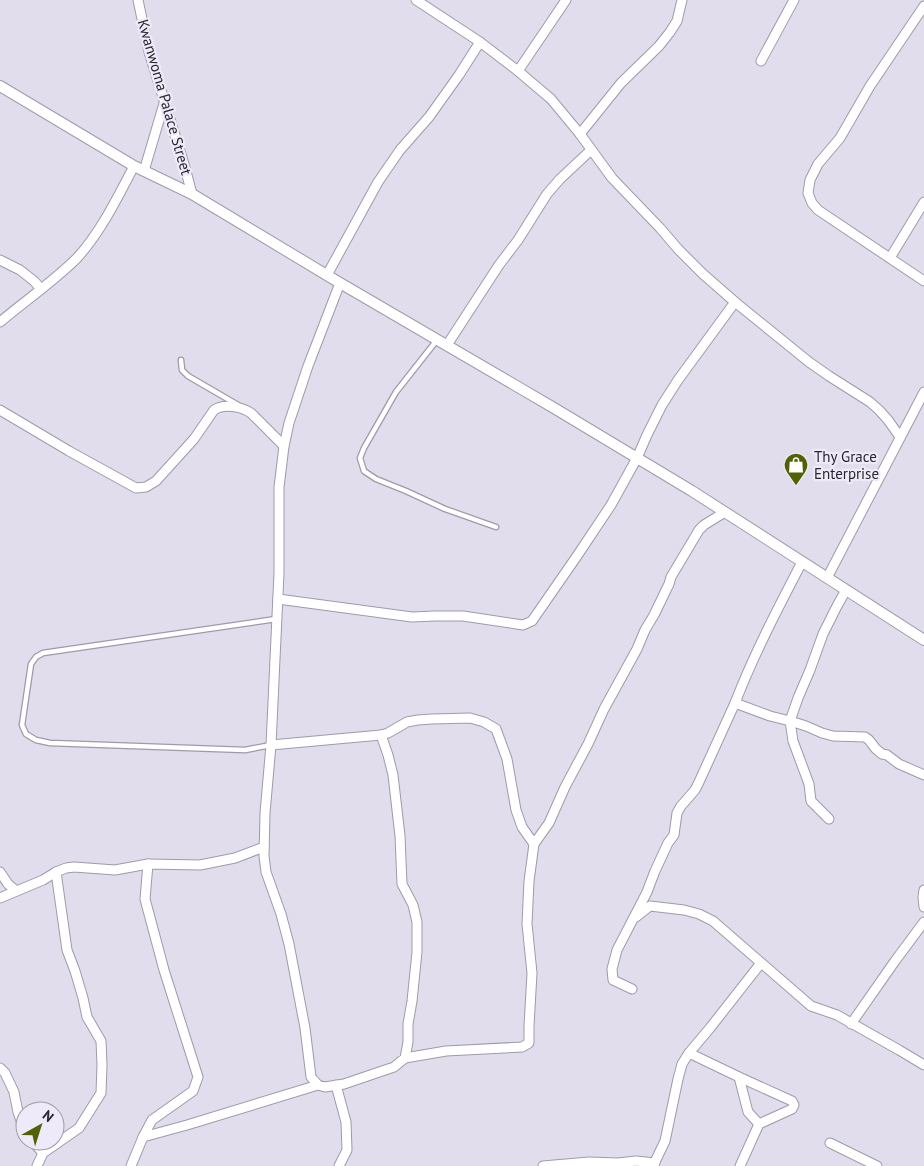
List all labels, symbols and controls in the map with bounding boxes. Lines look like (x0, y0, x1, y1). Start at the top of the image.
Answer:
street label: Kwanwoma Palace Street (134, 17, 196, 177)
place label: Thy Grace Enterprise (814, 447, 879, 483)
shop icon: Thy Grace Enterprise (783, 452, 809, 486)
north arrow (15, 1101, 65, 1151)
text: N (39, 1106, 57, 1126)

